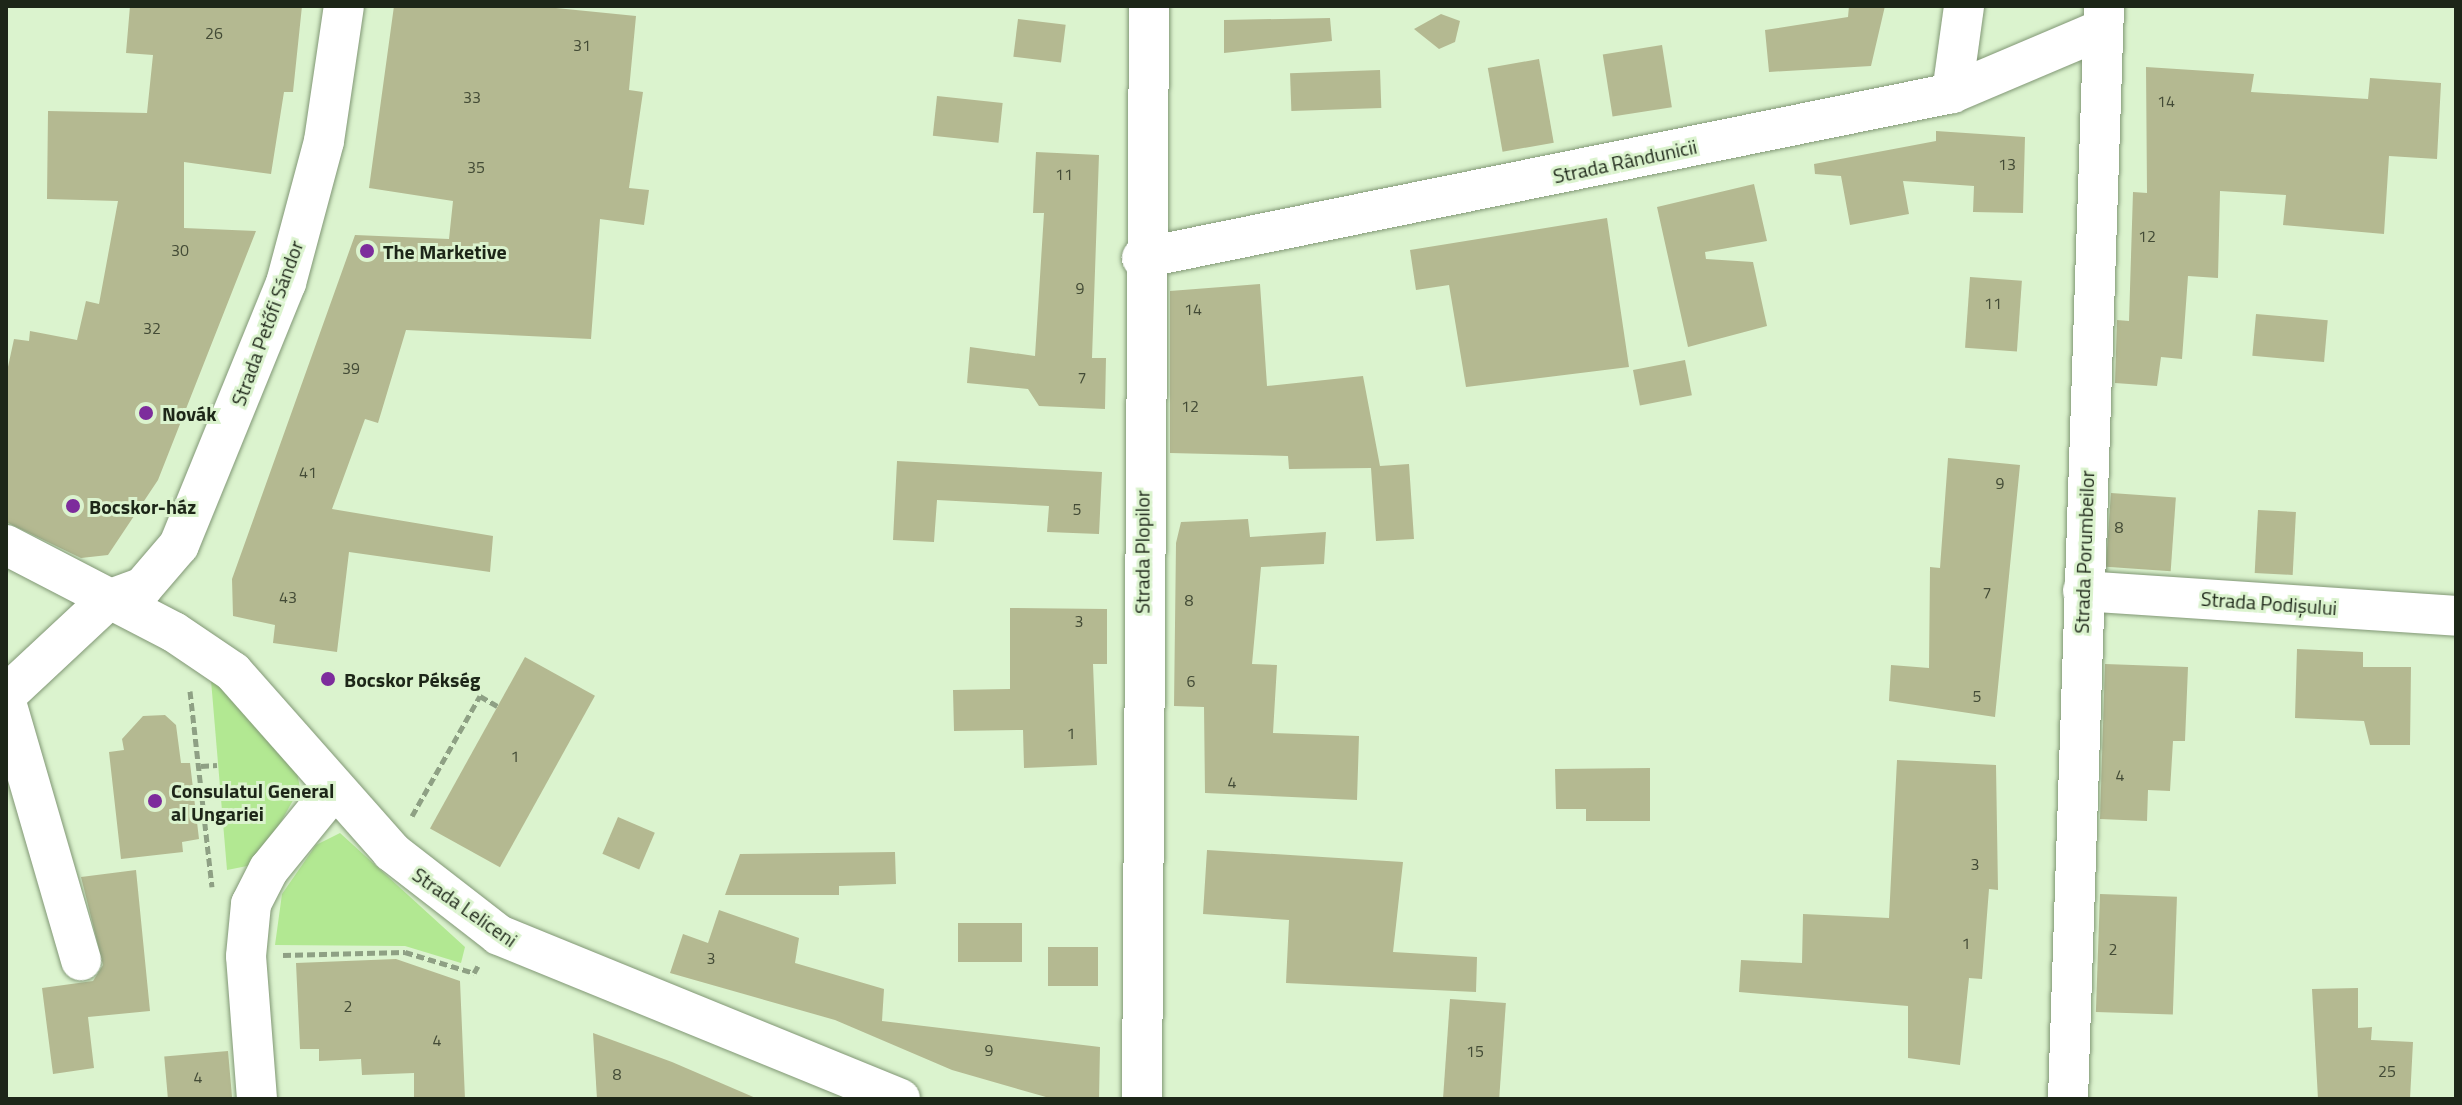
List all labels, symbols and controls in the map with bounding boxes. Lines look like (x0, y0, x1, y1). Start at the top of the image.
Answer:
house number: 26 (205, 23, 223, 43)
house number: 31 (573, 35, 591, 55)
house number: 33 (463, 87, 481, 107)
house number: 14 (2157, 91, 2175, 111)
street label: Strada Rândunicii (1551, 134, 1699, 188)
house number: 13 (1998, 154, 2016, 174)
house number: 35 (467, 157, 485, 177)
house number: 11 (1055, 164, 1073, 184)
house number: 12 (2138, 226, 2156, 246)
street label: Strada Petőfi Sándor (226, 237, 308, 409)
place label: The Marketive (383, 239, 507, 263)
house number: 30 (171, 240, 189, 260)
marker: The Marketive (358, 242, 376, 260)
house number: 9 (1076, 278, 1084, 298)
house number: 11 (1984, 293, 2002, 313)
house number: 14 (1184, 299, 1202, 319)
house number: 32 (143, 318, 161, 338)
house number: 39 (342, 358, 360, 378)
house number: 7 (1078, 367, 1086, 387)
house number: 12 (1181, 396, 1199, 416)
place label: Novák (162, 401, 217, 425)
marker: Novák (137, 404, 155, 422)
house number: 41 (299, 462, 317, 482)
street label: Strada Porumbeilor (2069, 470, 2099, 634)
house number: 9 (1996, 473, 2004, 493)
street label: Strada Plopilor (1130, 490, 1154, 614)
place label: Bocskor-ház (89, 494, 196, 518)
marker: Bocskor-ház (64, 497, 82, 515)
house number: 5 (1073, 499, 1081, 519)
house number: 8 (2115, 517, 2123, 537)
house number: 7 (1983, 582, 1991, 602)
street label: Strada Podișului (2200, 586, 2338, 620)
house number: 43 (279, 587, 297, 607)
house number: 8 (1185, 590, 1193, 610)
house number: 3 (1075, 611, 1083, 631)
place label: Bocskor Pékség (344, 667, 480, 691)
marker: Bocskor Pékség (319, 670, 337, 688)
house number: 6 (1187, 671, 1195, 691)
house number: 5 (1973, 686, 1981, 706)
house number: 1 (1067, 723, 1075, 743)
house number: 1 (511, 746, 519, 766)
house number: 4 (2116, 765, 2124, 785)
house number: 4 (1228, 772, 1236, 792)
place label: Consulatul General al Ungariei (171, 778, 334, 825)
marker: Consulatul General al Ungariei (146, 792, 164, 810)
house number: 3 (1971, 854, 1979, 874)
street label: Strada Leliceni (408, 862, 522, 952)
house number: 1 (1962, 933, 1970, 953)
house number: 2 (2109, 939, 2117, 959)
house number: 3 (707, 948, 715, 968)
house number: 2 (344, 996, 352, 1016)
house number: 4 (433, 1030, 441, 1050)
house number: 9 (985, 1040, 993, 1060)
house number: 15 (1466, 1041, 1484, 1061)
house number: 25 (2378, 1061, 2396, 1081)
house number: 8 (613, 1064, 621, 1084)
house number: 4 (194, 1067, 202, 1087)

